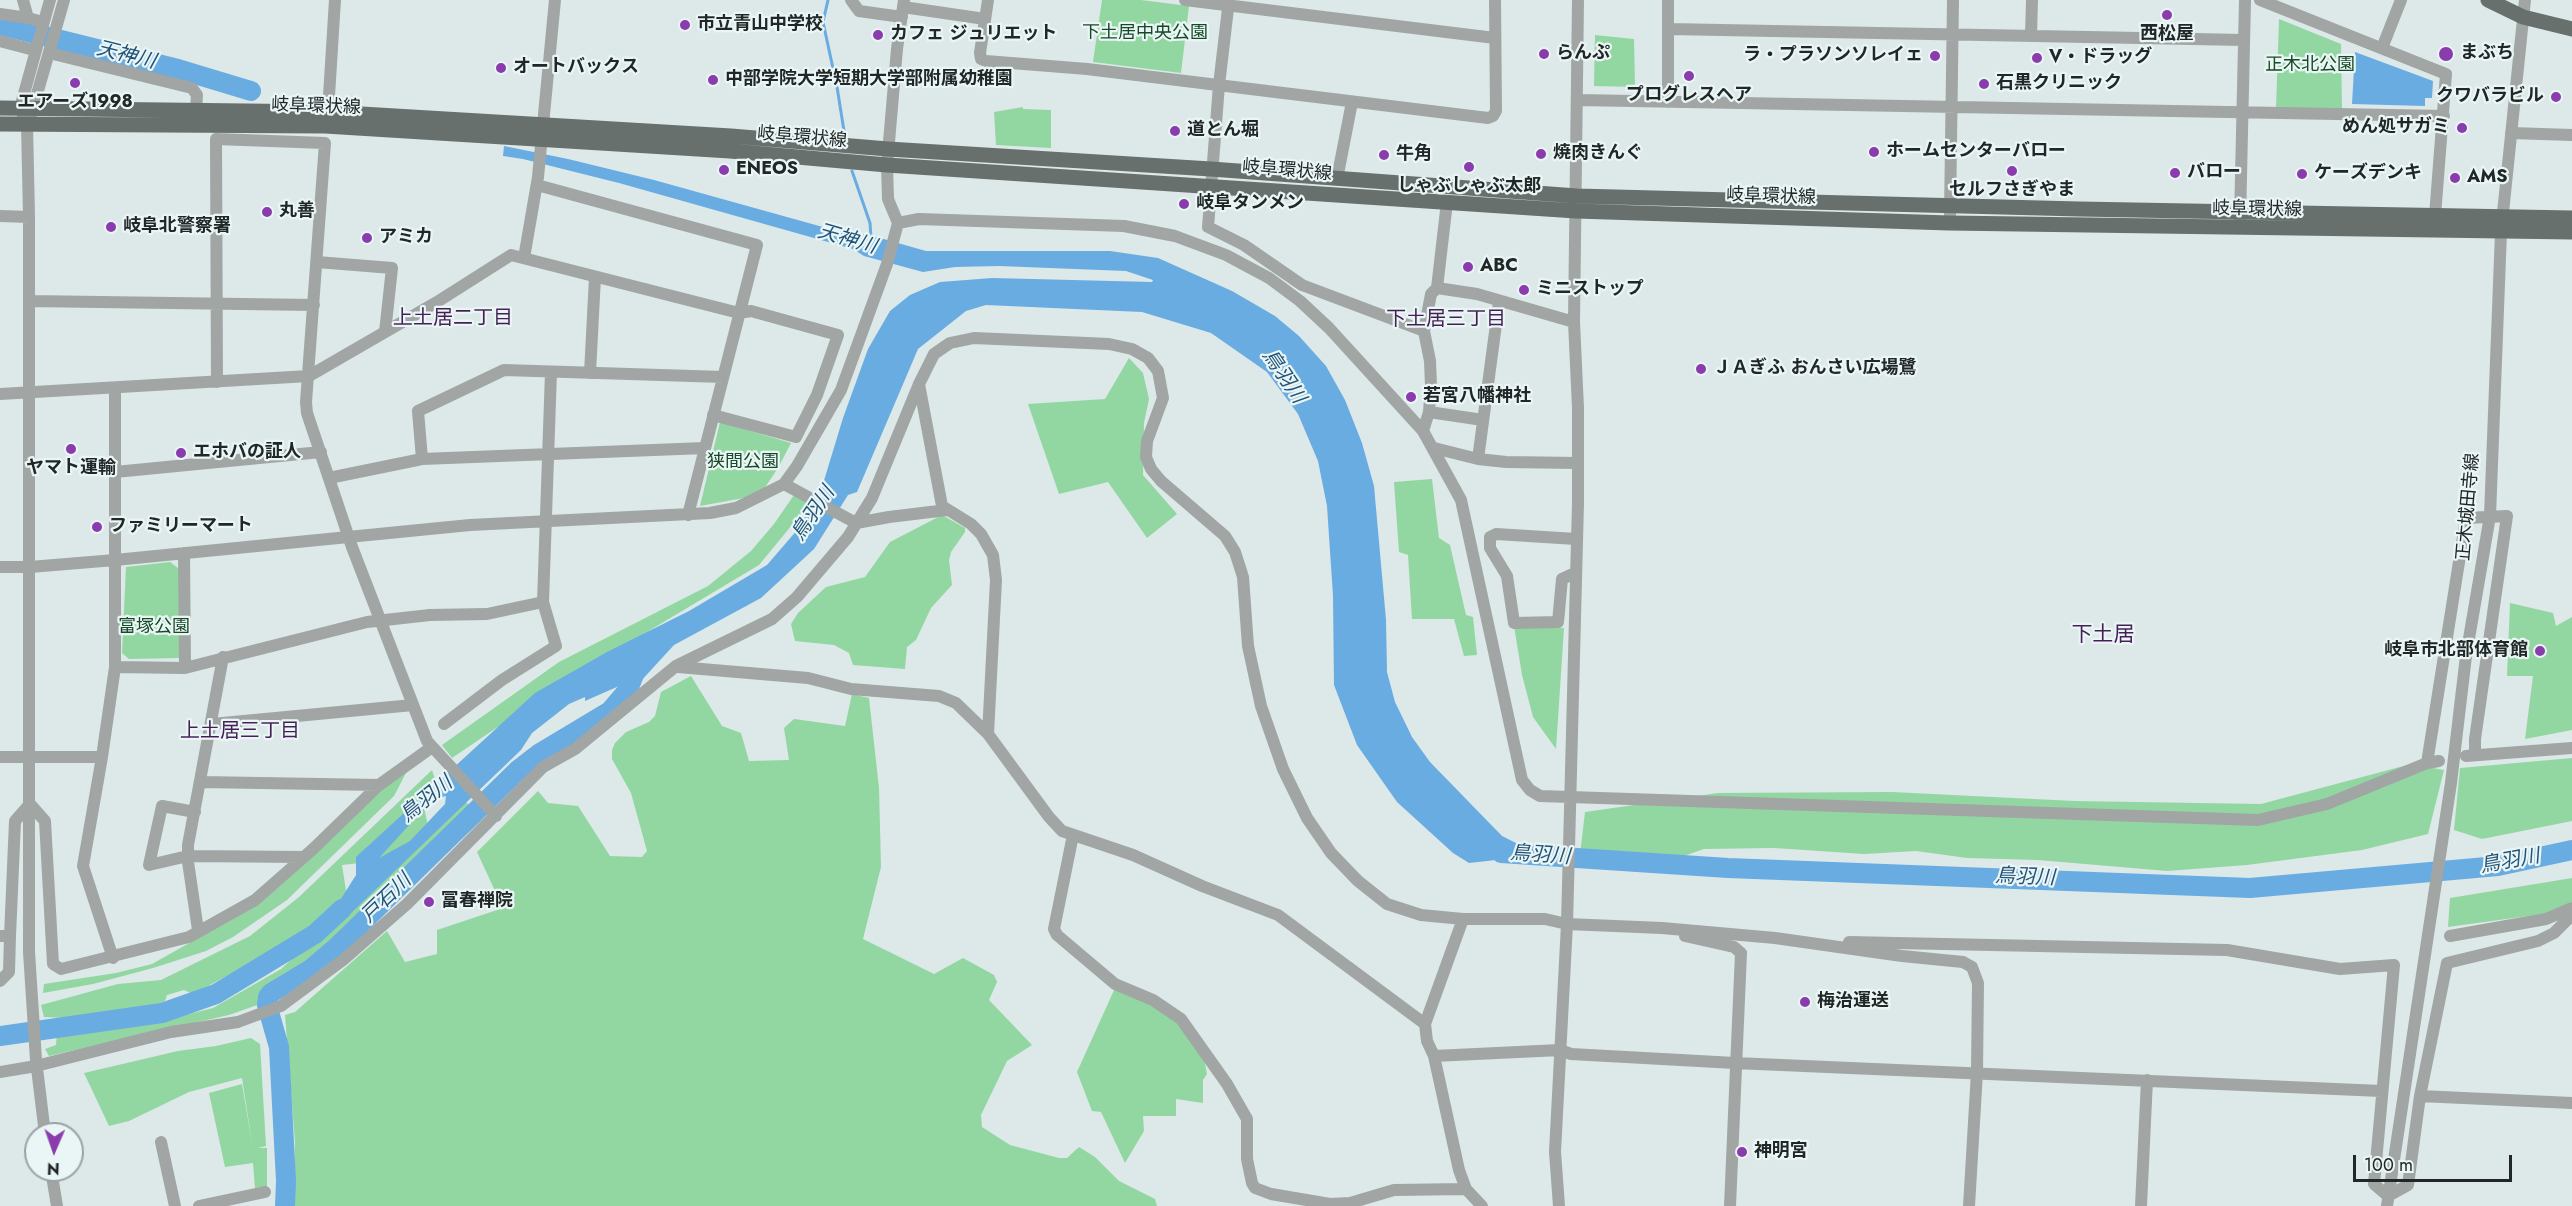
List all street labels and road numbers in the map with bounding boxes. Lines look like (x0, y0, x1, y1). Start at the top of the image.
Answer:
street label: 岐阜環状線 (271, 95, 361, 119)
street label: 岐阜環状線 (756, 123, 848, 153)
street label: 岐阜環状線 (1241, 156, 1333, 186)
street label: 岐阜環状線 (1726, 185, 1816, 209)
street label: 岐阜環状線 (2212, 198, 2302, 222)
street label: 正木城田寺線 (2454, 452, 2484, 562)

